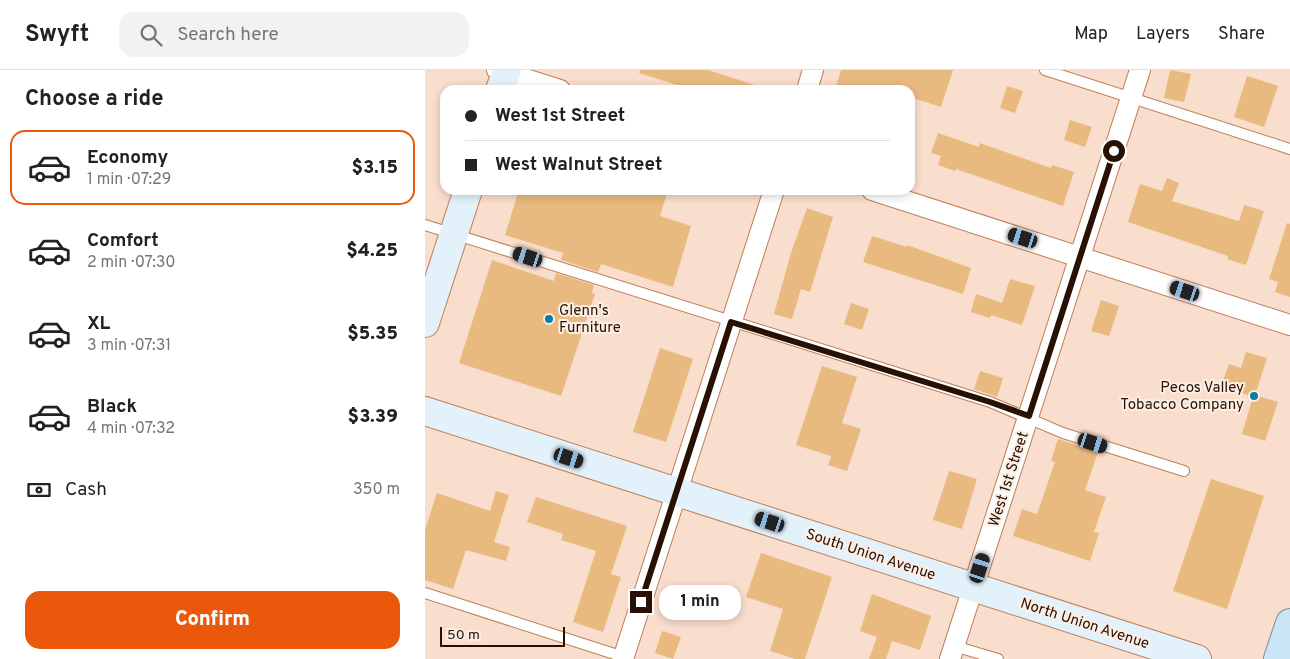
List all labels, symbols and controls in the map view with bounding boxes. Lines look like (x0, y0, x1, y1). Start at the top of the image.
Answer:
search box (119, 12, 469, 57)
text: Swyft (25, 20, 89, 50)
icon: search (137, 21, 165, 49)
text: Search here (177, 23, 279, 47)
text: Map (1074, 23, 1108, 46)
text: Layers (1136, 23, 1190, 46)
text: Share (1218, 23, 1265, 46)
text: Choose a ride (25, 86, 163, 113)
text: West 1st Street (495, 104, 625, 128)
route start (1103, 140, 1125, 162)
icon: car (27, 145, 72, 190)
text: Economy (87, 146, 168, 170)
text: West Walnut Street (495, 153, 663, 177)
text: $3.15 (352, 156, 398, 180)
text: 1 min · 07:29 (87, 170, 171, 190)
car (1006, 226, 1039, 250)
icon: car (27, 228, 72, 273)
text: Comfort (87, 229, 159, 253)
text: $4.25 (346, 239, 398, 263)
car (511, 245, 544, 269)
text: 2 min · 07:30 (87, 253, 176, 273)
car (1168, 279, 1201, 303)
place label: Glenn's Furniture (559, 302, 621, 338)
icon: car (27, 311, 72, 356)
text: XL (87, 312, 110, 336)
marker: Glenn's Furniture (543, 313, 555, 325)
text: $5.35 (347, 322, 398, 346)
text: 3 min · 07:31 (87, 336, 171, 356)
place label: Pecos Valley Tobacco Company (1120, 379, 1244, 415)
marker: Pecos Valley Tobacco Company (1248, 390, 1260, 402)
icon: car (27, 394, 72, 439)
text: Black (87, 395, 137, 419)
text: $3.39 (348, 405, 398, 429)
text: 4 min · 07:32 (87, 419, 175, 439)
street label: West 1st Street (985, 429, 1034, 529)
car (1076, 431, 1109, 455)
car (552, 446, 585, 470)
icon: cash (25, 476, 53, 504)
text: Cash (65, 478, 107, 502)
text: 350 m (353, 480, 400, 500)
car (753, 510, 786, 534)
street label: South Union Avenue (803, 525, 938, 585)
car (968, 551, 991, 585)
callout: 1 min (659, 584, 741, 620)
button: Confirm (25, 591, 400, 649)
route end (630, 591, 652, 613)
text: 1 min (680, 592, 720, 612)
street label: North Union Avenue (1018, 595, 1152, 654)
scale bar (440, 624, 565, 647)
text: 50 m (447, 627, 480, 644)

